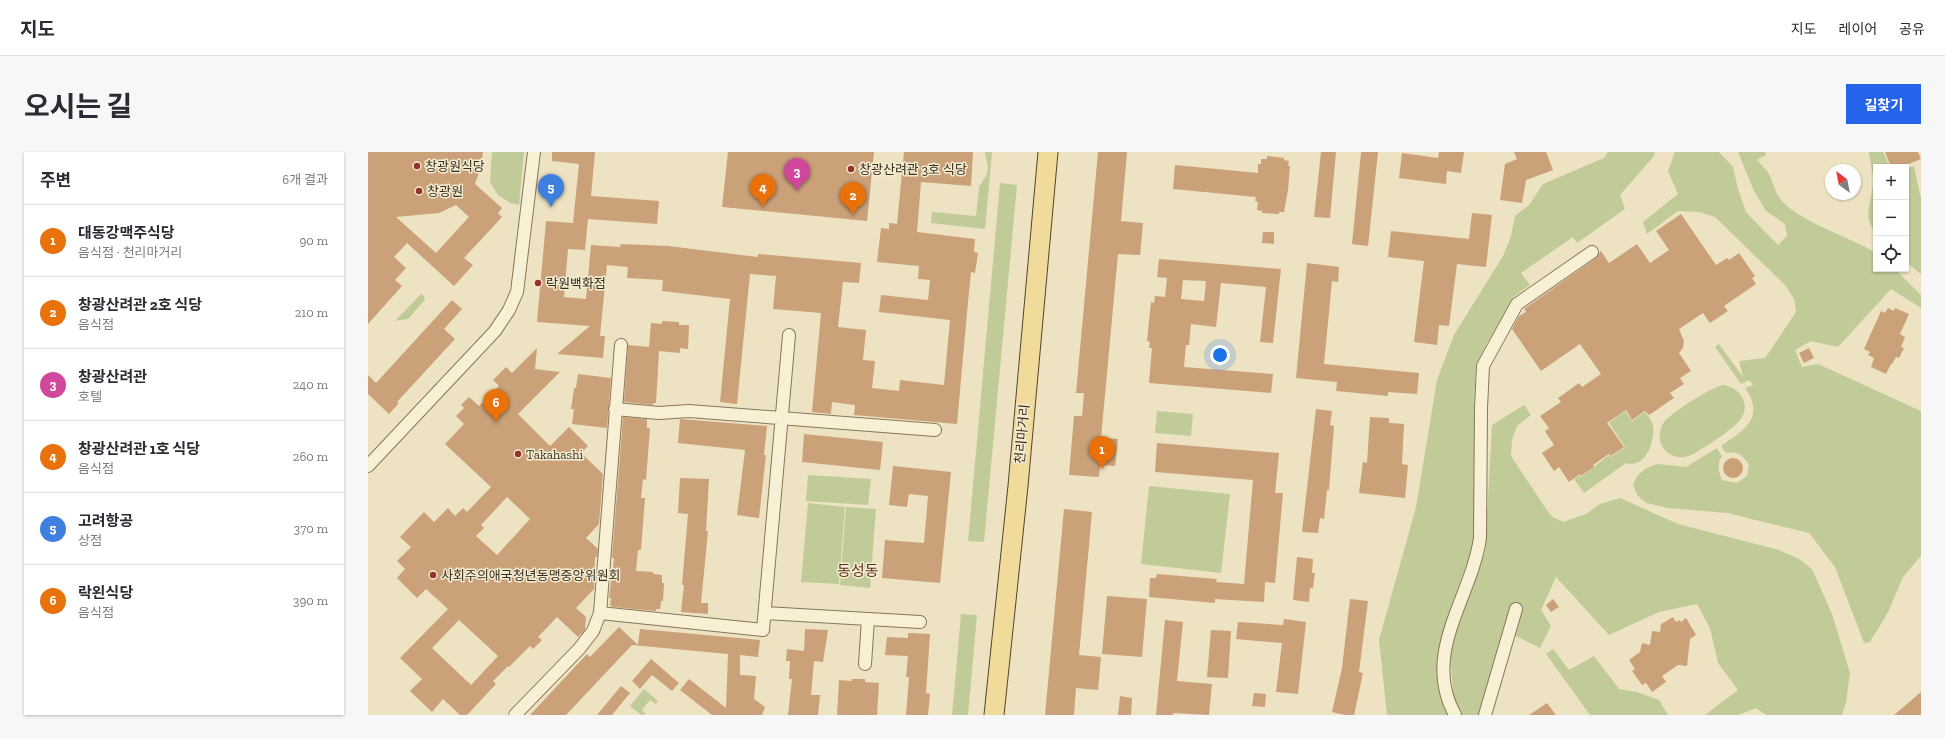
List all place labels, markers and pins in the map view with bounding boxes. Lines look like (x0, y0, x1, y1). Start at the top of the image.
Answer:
pin: 3 (784, 158, 810, 191)
place label: 창광원식당 (425, 159, 485, 174)
marker: 창광원식당 (412, 161, 422, 171)
place label: 창광산려관 3호 식당 (859, 162, 967, 177)
marker: 창광산려관 3호 식당 (846, 164, 856, 174)
pin: 5 (538, 174, 564, 207)
pin: 4 (750, 174, 776, 207)
pin: 2 (840, 182, 866, 215)
place label: 창광원 (427, 184, 463, 199)
marker: 창광원 (414, 186, 424, 196)
place label: 락원백화점 (546, 276, 606, 291)
marker: 락원백화점 (533, 278, 543, 288)
pin: 6 (483, 389, 509, 422)
pin: 1 (1089, 436, 1115, 469)
place label: Takahashi (526, 447, 584, 462)
marker: Takahashi (513, 449, 523, 459)
place label: 사회주의애국청년동맹중앙위원회 (441, 568, 620, 583)
marker: 사회주의애국청년동맹중앙위원회 (428, 570, 438, 580)

